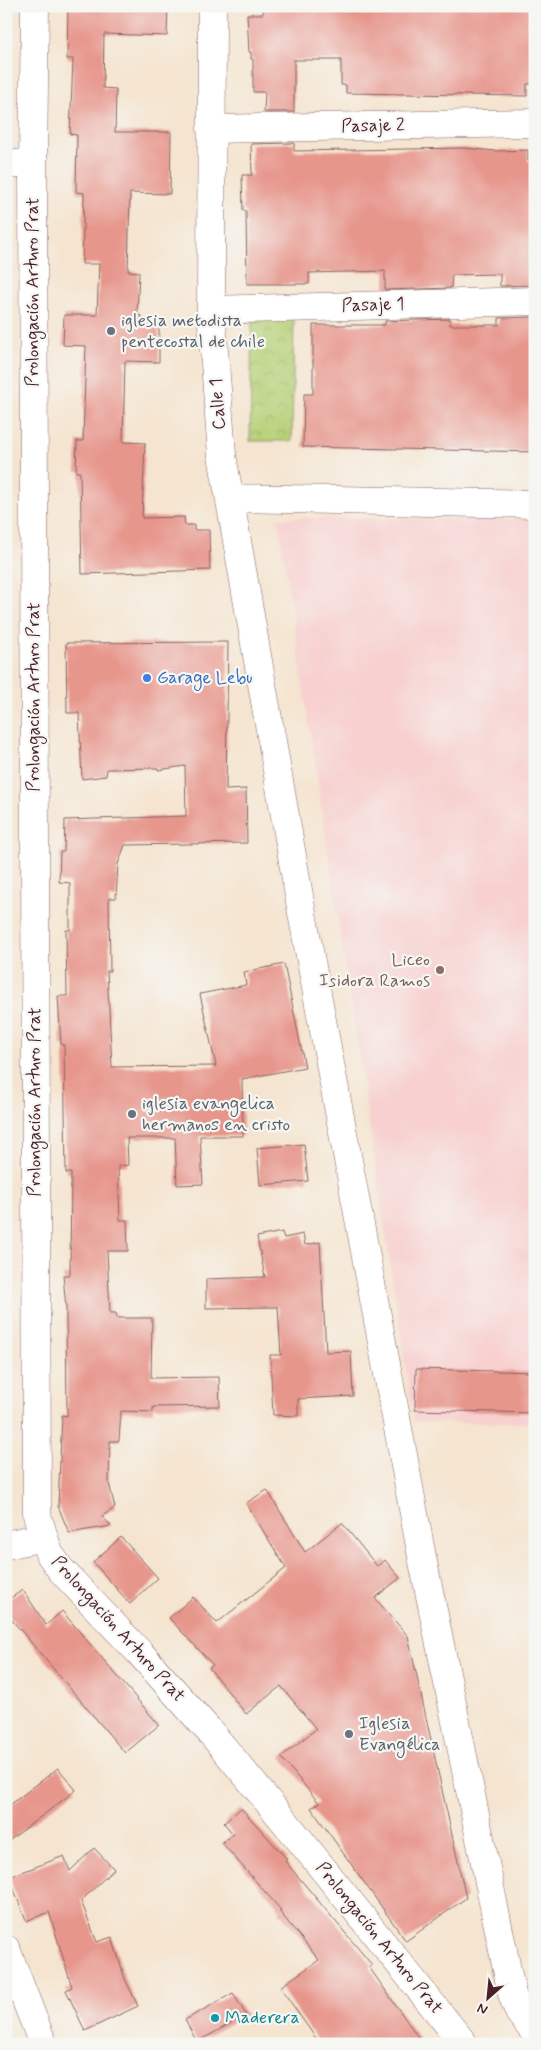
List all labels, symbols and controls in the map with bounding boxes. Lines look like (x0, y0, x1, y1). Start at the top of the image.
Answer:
street label: Pasaje 2 (341, 113, 405, 139)
street label: Prolongación Arturo Prat (21, 197, 46, 387)
street label: Pasaje 1 (341, 292, 405, 318)
place label: iglesia metodista pentecostal de chile (121, 309, 265, 354)
marker: iglesia metodista pentecostal de chile (105, 325, 117, 337)
street label: Calle 1 (204, 377, 232, 431)
street label: Prolongación Arturo Prat (22, 602, 47, 792)
place label: Garage Lebu (157, 666, 253, 691)
marker: Garage Lebu (141, 672, 153, 684)
place label: Liceo Isidora Ramos (319, 948, 430, 993)
marker: Liceo Isidora Ramos (434, 964, 446, 976)
street label: Prolongación Arturo Prat (23, 1007, 48, 1197)
place label: iglesia evangelica hermanos en cristo (142, 1092, 290, 1137)
marker: iglesia evangelica hermanos en cristo (126, 1108, 138, 1120)
street label: Prolongación Arturo Prat (45, 1551, 190, 1708)
place label: Iglesia Evangélica (359, 1712, 441, 1758)
marker: Iglesia Evangélica (343, 1728, 355, 1740)
street label: Prolongación Arturo Prat (309, 1857, 448, 2020)
north arrow (464, 1972, 514, 2022)
text: N (474, 1999, 491, 2019)
place label: Maderera (225, 2006, 300, 2030)
marker: Maderera (209, 2012, 221, 2024)

